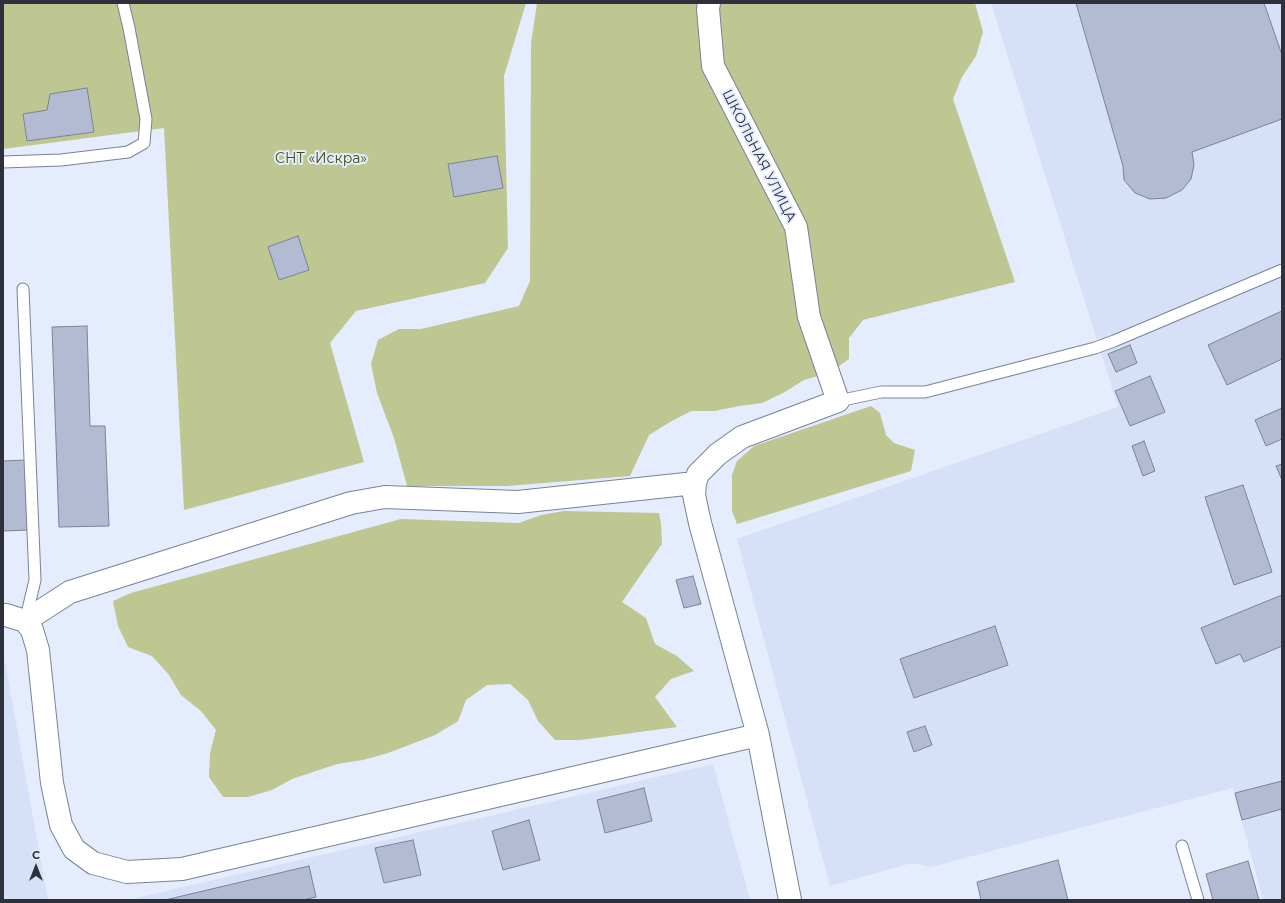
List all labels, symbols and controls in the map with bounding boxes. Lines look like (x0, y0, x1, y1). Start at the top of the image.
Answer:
street label: ШКОЛЬНАЯ УЛИЦА (718, 87, 800, 225)
park label: СНТ «Искра» (275, 151, 367, 167)
north arrow (16, 847, 56, 887)
text: С (32, 848, 40, 862)

